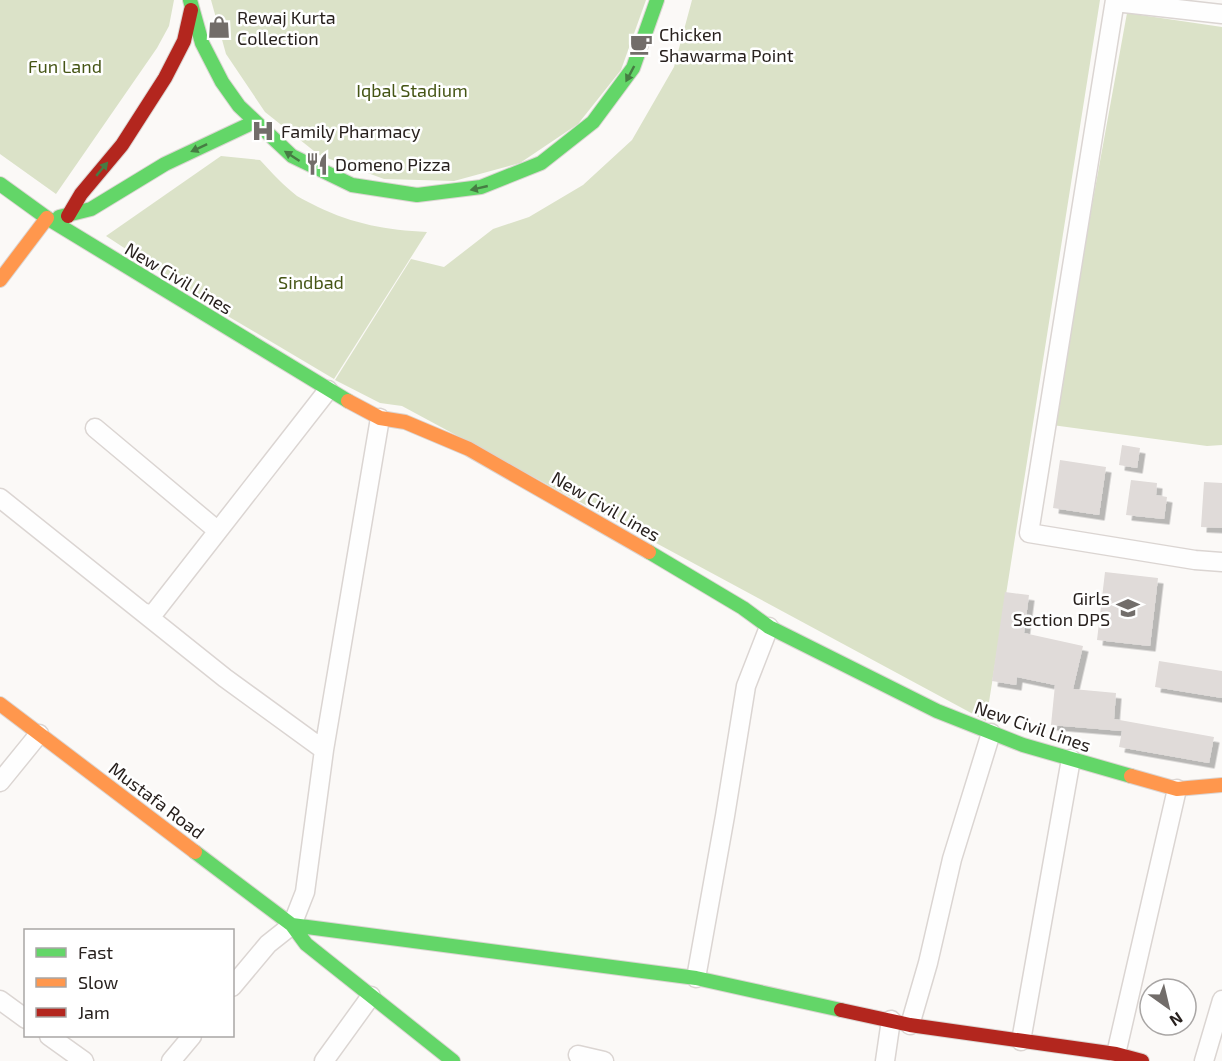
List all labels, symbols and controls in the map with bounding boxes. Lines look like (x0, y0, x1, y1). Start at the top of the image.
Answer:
place label: Rewaj Kurta Collection (237, 6, 336, 49)
shop icon: Rewaj Kurta Collection (206, 14, 232, 40)
place label: Chicken Shawarma Point (659, 23, 794, 66)
cafe icon: Chicken Shawarma Point (628, 31, 654, 57)
park label: Fun Land (28, 55, 102, 77)
one-way arrow (625, 66, 635, 83)
park label: Iqbal Stadium (356, 79, 468, 101)
hospital icon: Family Pharmacy (250, 118, 276, 144)
place label: Family Pharmacy (281, 120, 421, 142)
one-way arrow (191, 143, 208, 152)
one-way arrow (284, 150, 301, 161)
restaurant icon: Domeno Pizza (304, 151, 330, 177)
place label: Domeno Pizza (335, 153, 451, 175)
one-way arrow (95, 162, 108, 177)
one-way arrow (469, 184, 488, 193)
street label: New Civil Lines (121, 237, 237, 319)
park label: Sindbad (278, 271, 344, 293)
street label: New Civil Lines (548, 466, 664, 546)
place label: Girls Section DPS (1013, 587, 1110, 630)
school or university icon: Girls Section DPS (1115, 595, 1141, 621)
street label: New Civil Lines (972, 696, 1094, 756)
street label: Mustafa Road (105, 757, 209, 843)
legend (24, 929, 234, 1037)
text: Fast (78, 941, 113, 963)
text: Slow (78, 971, 119, 993)
north arrow (1138, 977, 1198, 1037)
text: Jam (78, 1001, 110, 1023)
text: N (1167, 1009, 1187, 1031)

